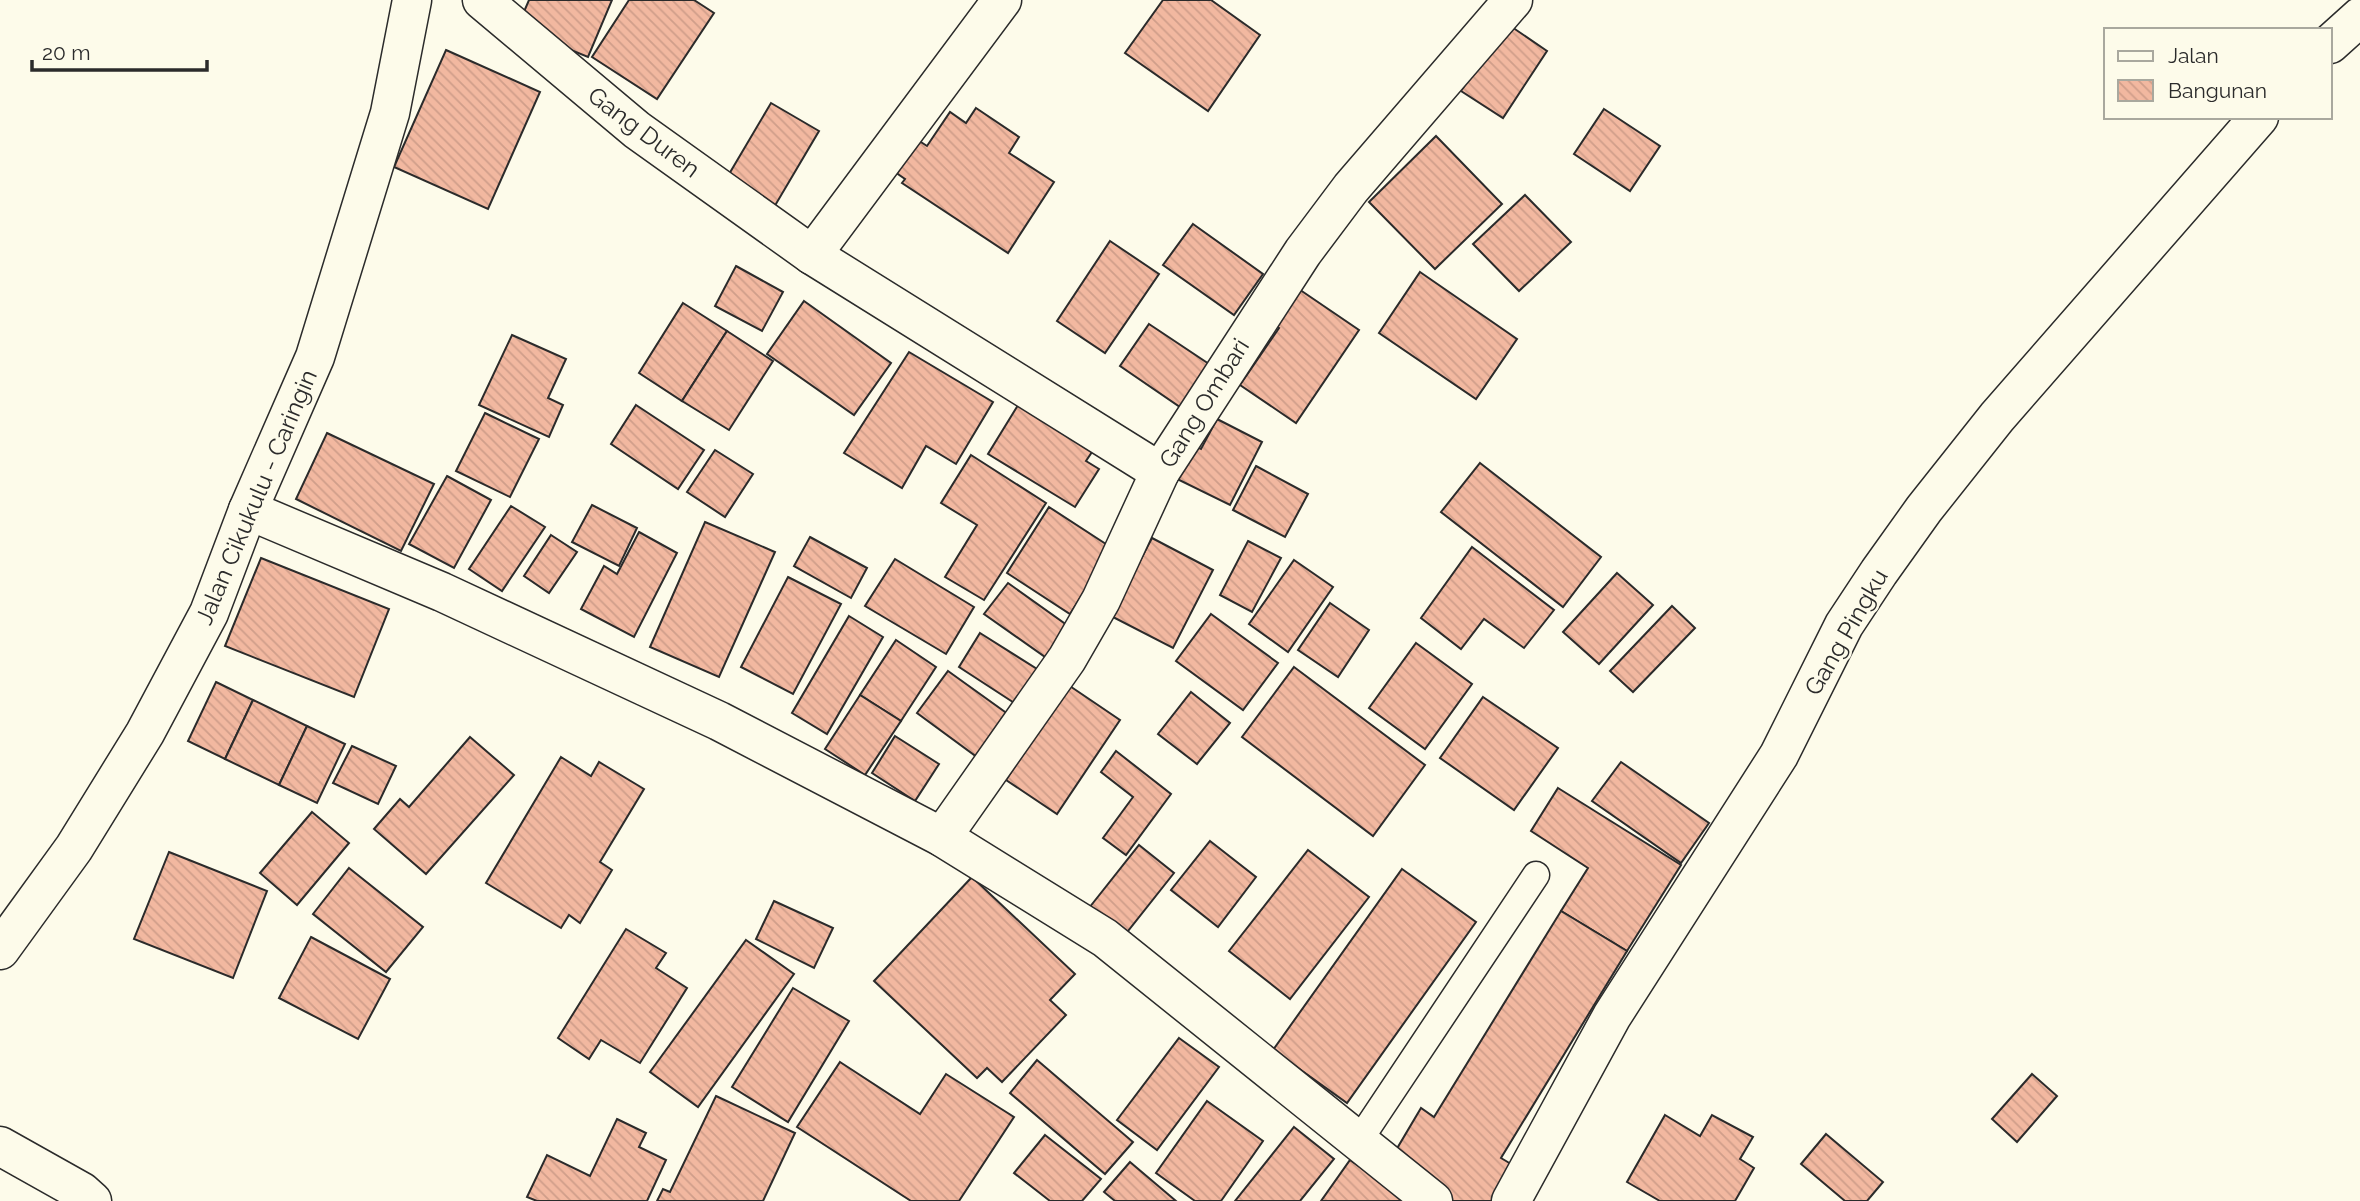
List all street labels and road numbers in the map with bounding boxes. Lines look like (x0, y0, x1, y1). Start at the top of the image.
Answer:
street label: Gang Duren (582, 80, 706, 184)
street label: Gang Ombari (1153, 333, 1255, 473)
street label: Jalan Cikukulu - Caringin (189, 365, 323, 629)
street label: Gang Pingku (1798, 564, 1894, 700)

